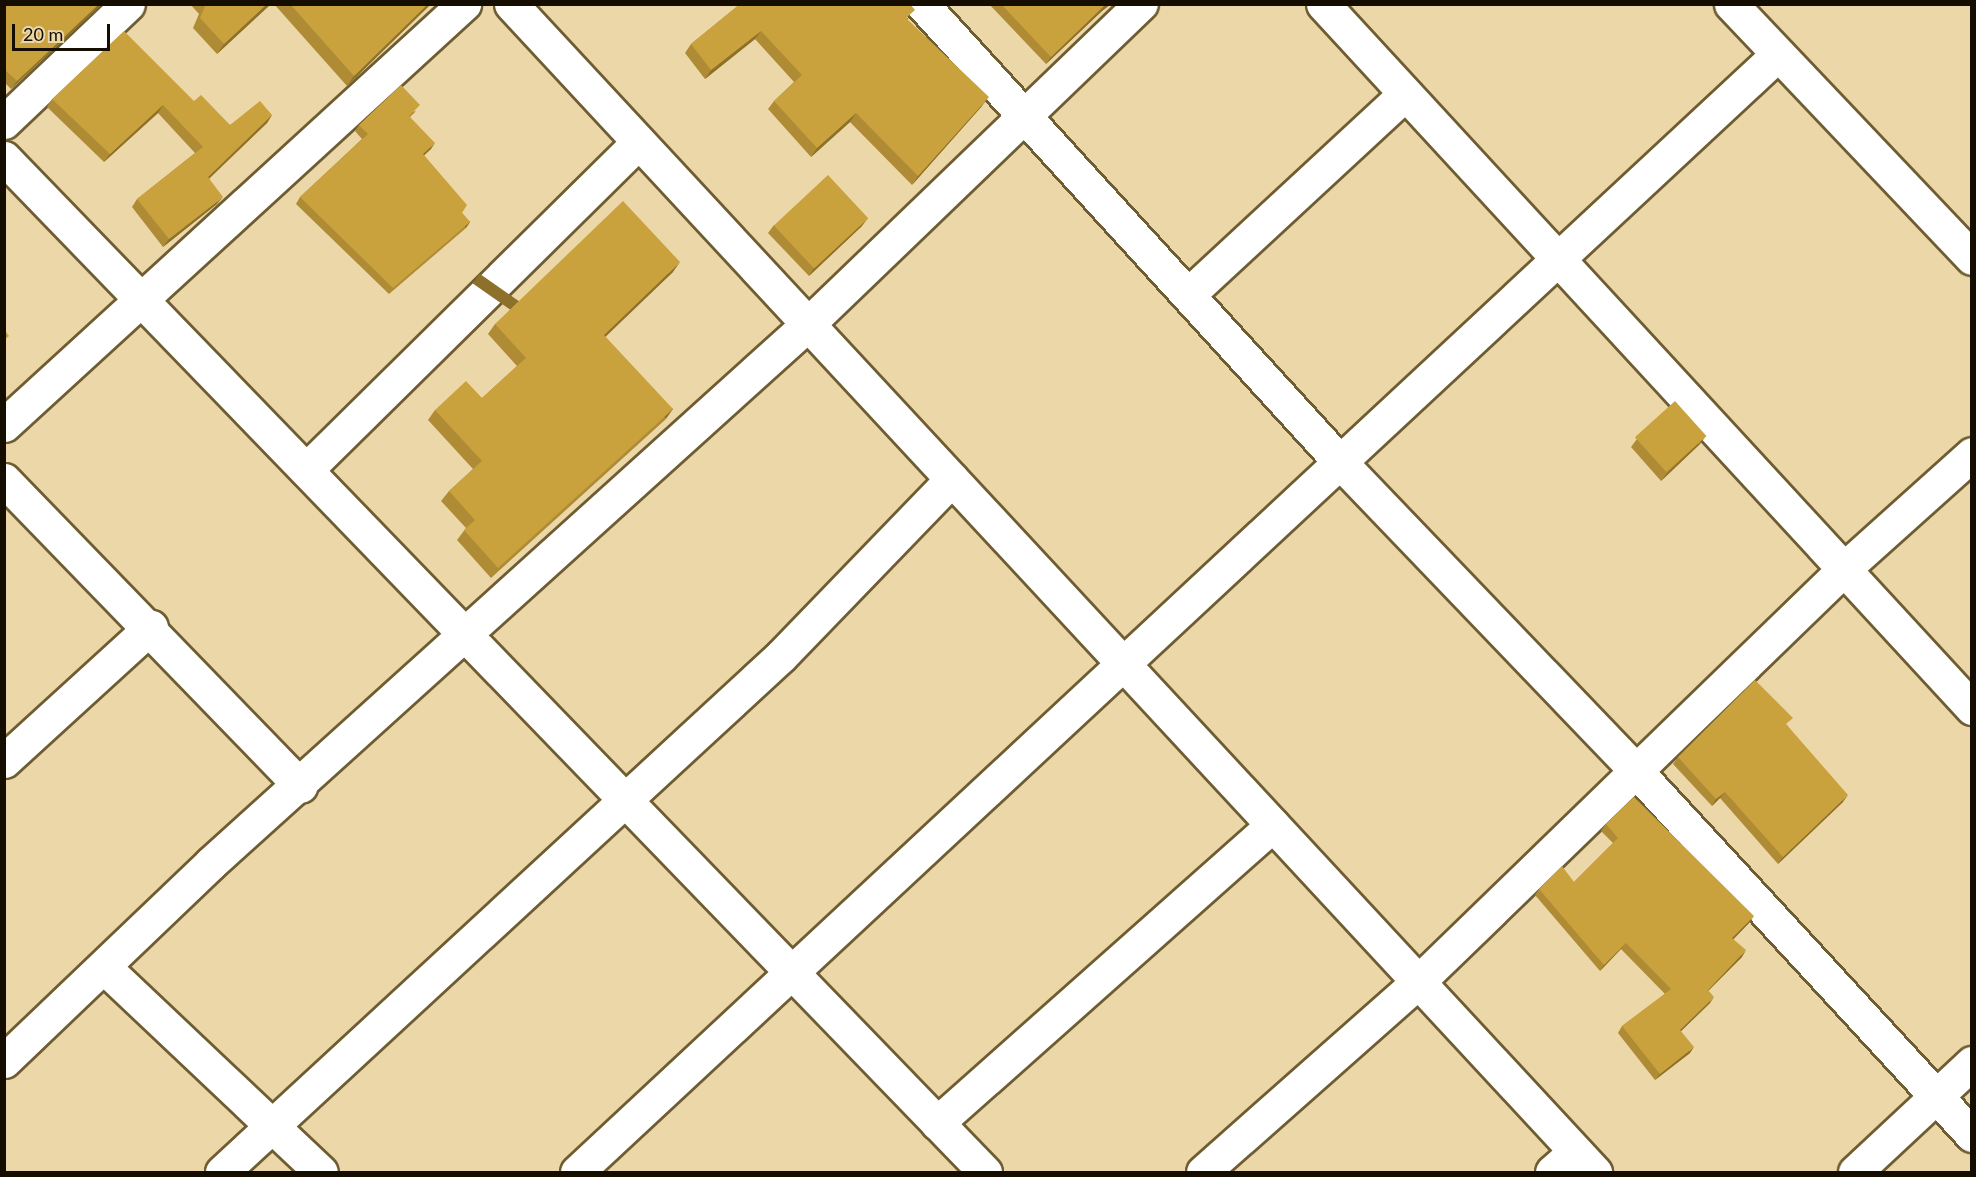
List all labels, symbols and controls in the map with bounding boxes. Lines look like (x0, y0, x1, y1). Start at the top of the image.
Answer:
scale bar (15, 12, 112, 50)
text: 20 m (23, 23, 63, 45)

